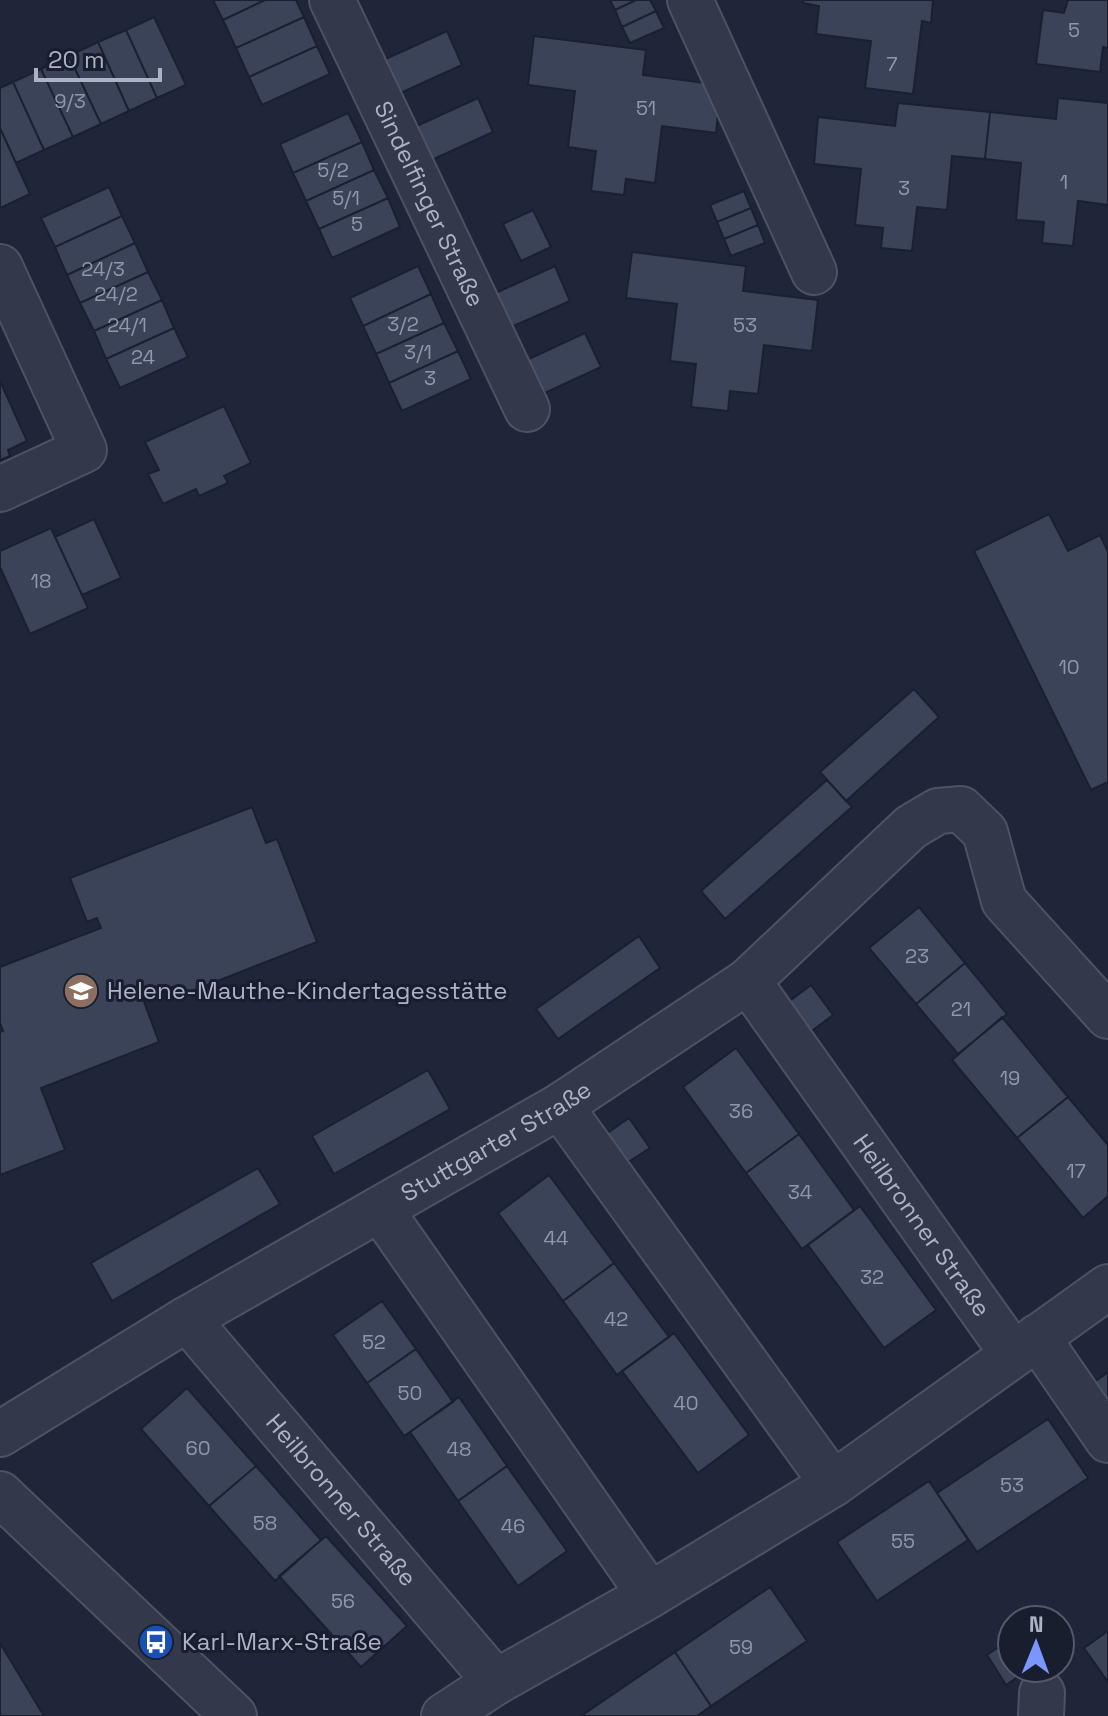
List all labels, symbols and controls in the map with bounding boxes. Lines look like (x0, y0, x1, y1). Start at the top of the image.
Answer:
house number: 5 (1068, 17, 1080, 43)
scale bar (36, 32, 160, 82)
text: 20 m (48, 44, 105, 75)
house number: 7 (886, 51, 898, 77)
house number: 9/3 (54, 88, 86, 114)
house number: 51 (636, 95, 656, 121)
street label: Sindelfinger Straße (368, 96, 492, 312)
house number: 5/2 (317, 157, 349, 183)
house number: 1 (1060, 169, 1068, 195)
house number: 3 (898, 175, 910, 201)
house number: 5/1 (332, 185, 360, 211)
house number: 5 (351, 211, 363, 237)
house number: 24/3 (81, 256, 125, 282)
house number: 24/2 (94, 281, 138, 307)
house number: 3/2 (387, 311, 419, 337)
house number: 24/1 (107, 312, 147, 338)
house number: 53 (733, 312, 757, 338)
house number: 3/1 (404, 339, 432, 365)
house number: 24 (131, 344, 155, 370)
house number: 3 (424, 365, 436, 391)
house number: 18 (31, 568, 51, 594)
house number: 10 (1058, 654, 1080, 680)
house number: 23 (905, 943, 929, 969)
school or university icon: Helene-Mauthe-Kindertagesstätte (62, 972, 100, 1010)
place label: Helene-Mauthe-Kindertagesstätte (107, 975, 507, 1006)
house number: 21 (951, 996, 971, 1022)
house number: 19 (1000, 1065, 1020, 1091)
street label: Stuttgarter Straße (395, 1074, 597, 1209)
house number: 36 (729, 1098, 753, 1124)
street label: Heilbronner Straße (847, 1128, 998, 1323)
house number: 17 (1066, 1158, 1086, 1184)
house number: 34 (788, 1179, 812, 1205)
house number: 44 (544, 1225, 569, 1251)
house number: 32 (860, 1264, 884, 1290)
house number: 42 (604, 1306, 628, 1332)
house number: 52 (362, 1329, 386, 1355)
house number: 50 (398, 1380, 422, 1406)
house number: 40 (673, 1390, 699, 1416)
street label: Heilbronner Straße (259, 1407, 424, 1593)
house number: 60 (185, 1435, 211, 1461)
house number: 48 (447, 1436, 471, 1462)
house number: 53 (1000, 1472, 1024, 1498)
house number: 58 (253, 1510, 277, 1536)
house number: 46 (501, 1513, 525, 1539)
house number: 55 (891, 1528, 915, 1554)
house number: 56 (331, 1588, 355, 1614)
north arrow (996, 1604, 1076, 1684)
text: N (1029, 1610, 1044, 1638)
bus stop icon: Karl-Marx-Straße (137, 1623, 175, 1661)
place label: Karl-Marx-Straße (182, 1626, 382, 1657)
house number: 59 (729, 1634, 753, 1660)

